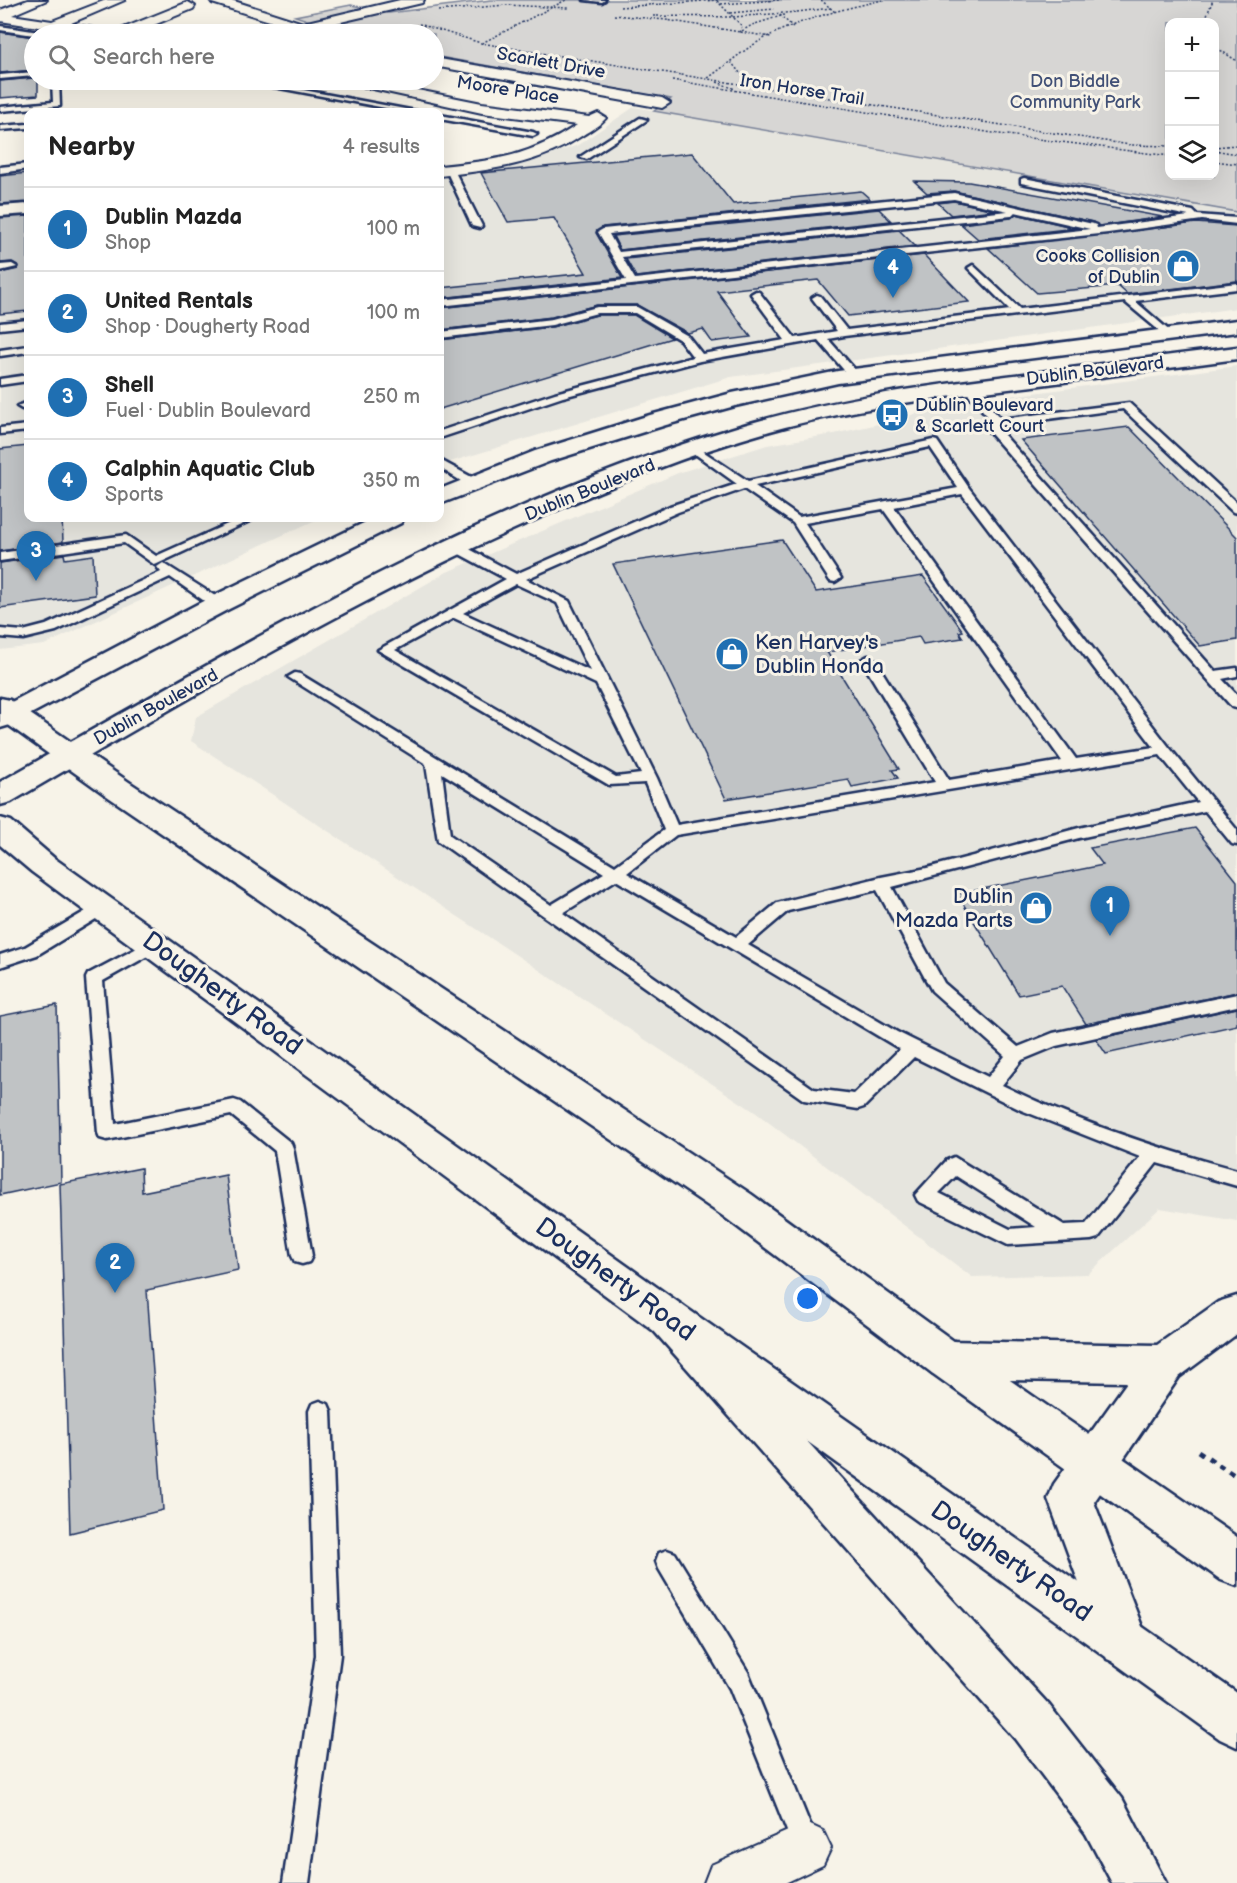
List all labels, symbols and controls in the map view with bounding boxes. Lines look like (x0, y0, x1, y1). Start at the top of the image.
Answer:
map controls (1165, 18, 1219, 180)
button: + (1165, 18, 1219, 72)
search box (24, 24, 444, 90)
icon: search (45, 41, 78, 74)
street label: Scarlett Drive (495, 43, 607, 83)
text: Search here (93, 44, 215, 71)
street label: Iron Horse Trail (739, 70, 865, 110)
park label: Don Biddle Community Park (1010, 71, 1140, 113)
street label: Moore Place (455, 72, 561, 109)
button: − (1165, 72, 1219, 126)
button: layers (1165, 126, 1219, 180)
text: Nearby (48, 132, 135, 163)
text: 4 results (342, 135, 420, 159)
text: Dublin Mazda (105, 204, 242, 231)
text: 1 (63, 217, 72, 241)
text: 100 m (367, 217, 420, 241)
text: Shop (105, 231, 151, 255)
place label: Cooks Collision of Dublin (1035, 246, 1160, 288)
pin: 4 (874, 248, 912, 298)
shop icon: Cooks Collision of Dublin (1165, 248, 1201, 284)
text: United Rentals (105, 288, 253, 315)
text: 2 (62, 301, 73, 325)
text: 100 m (367, 301, 420, 325)
text: Shop · Dougherty Road (105, 315, 310, 339)
street label: Dublin Boulevard (1025, 352, 1165, 390)
text: Shell (105, 372, 154, 399)
text: 3 (62, 385, 73, 409)
text: 250 m (363, 385, 420, 409)
place label: Dublin Boulevard & Scarlett Court (915, 395, 1053, 437)
bus stop icon: Dublin Boulevard & Scarlett Court (874, 397, 910, 433)
text: Fuel · Dublin Boulevard (105, 399, 311, 423)
street label: Dublin Boulevard (522, 454, 658, 526)
text: Calphin Aquatic Club (105, 456, 315, 483)
text: 4 (62, 469, 73, 493)
text: 350 m (363, 469, 420, 493)
text: Sports (105, 483, 163, 507)
pin: 3 (16, 532, 56, 581)
place label: Ken Harvey's Dublin Honda (755, 630, 884, 679)
shop icon: Ken Harvey's Dublin Honda (714, 636, 750, 672)
street label: Dublin Boulevard (90, 664, 222, 750)
place label: Dublin Mazda Parts (895, 884, 1013, 933)
pin: 1 (1090, 886, 1130, 936)
shop icon: Dublin Mazda Parts (1018, 890, 1054, 926)
street label: Dougherty Road (136, 926, 308, 1062)
street label: Dougherty Road (529, 1212, 701, 1348)
pin: 2 (96, 1244, 134, 1293)
your location (793, 1284, 822, 1313)
street label: Dougherty Road (924, 1495, 1098, 1629)

